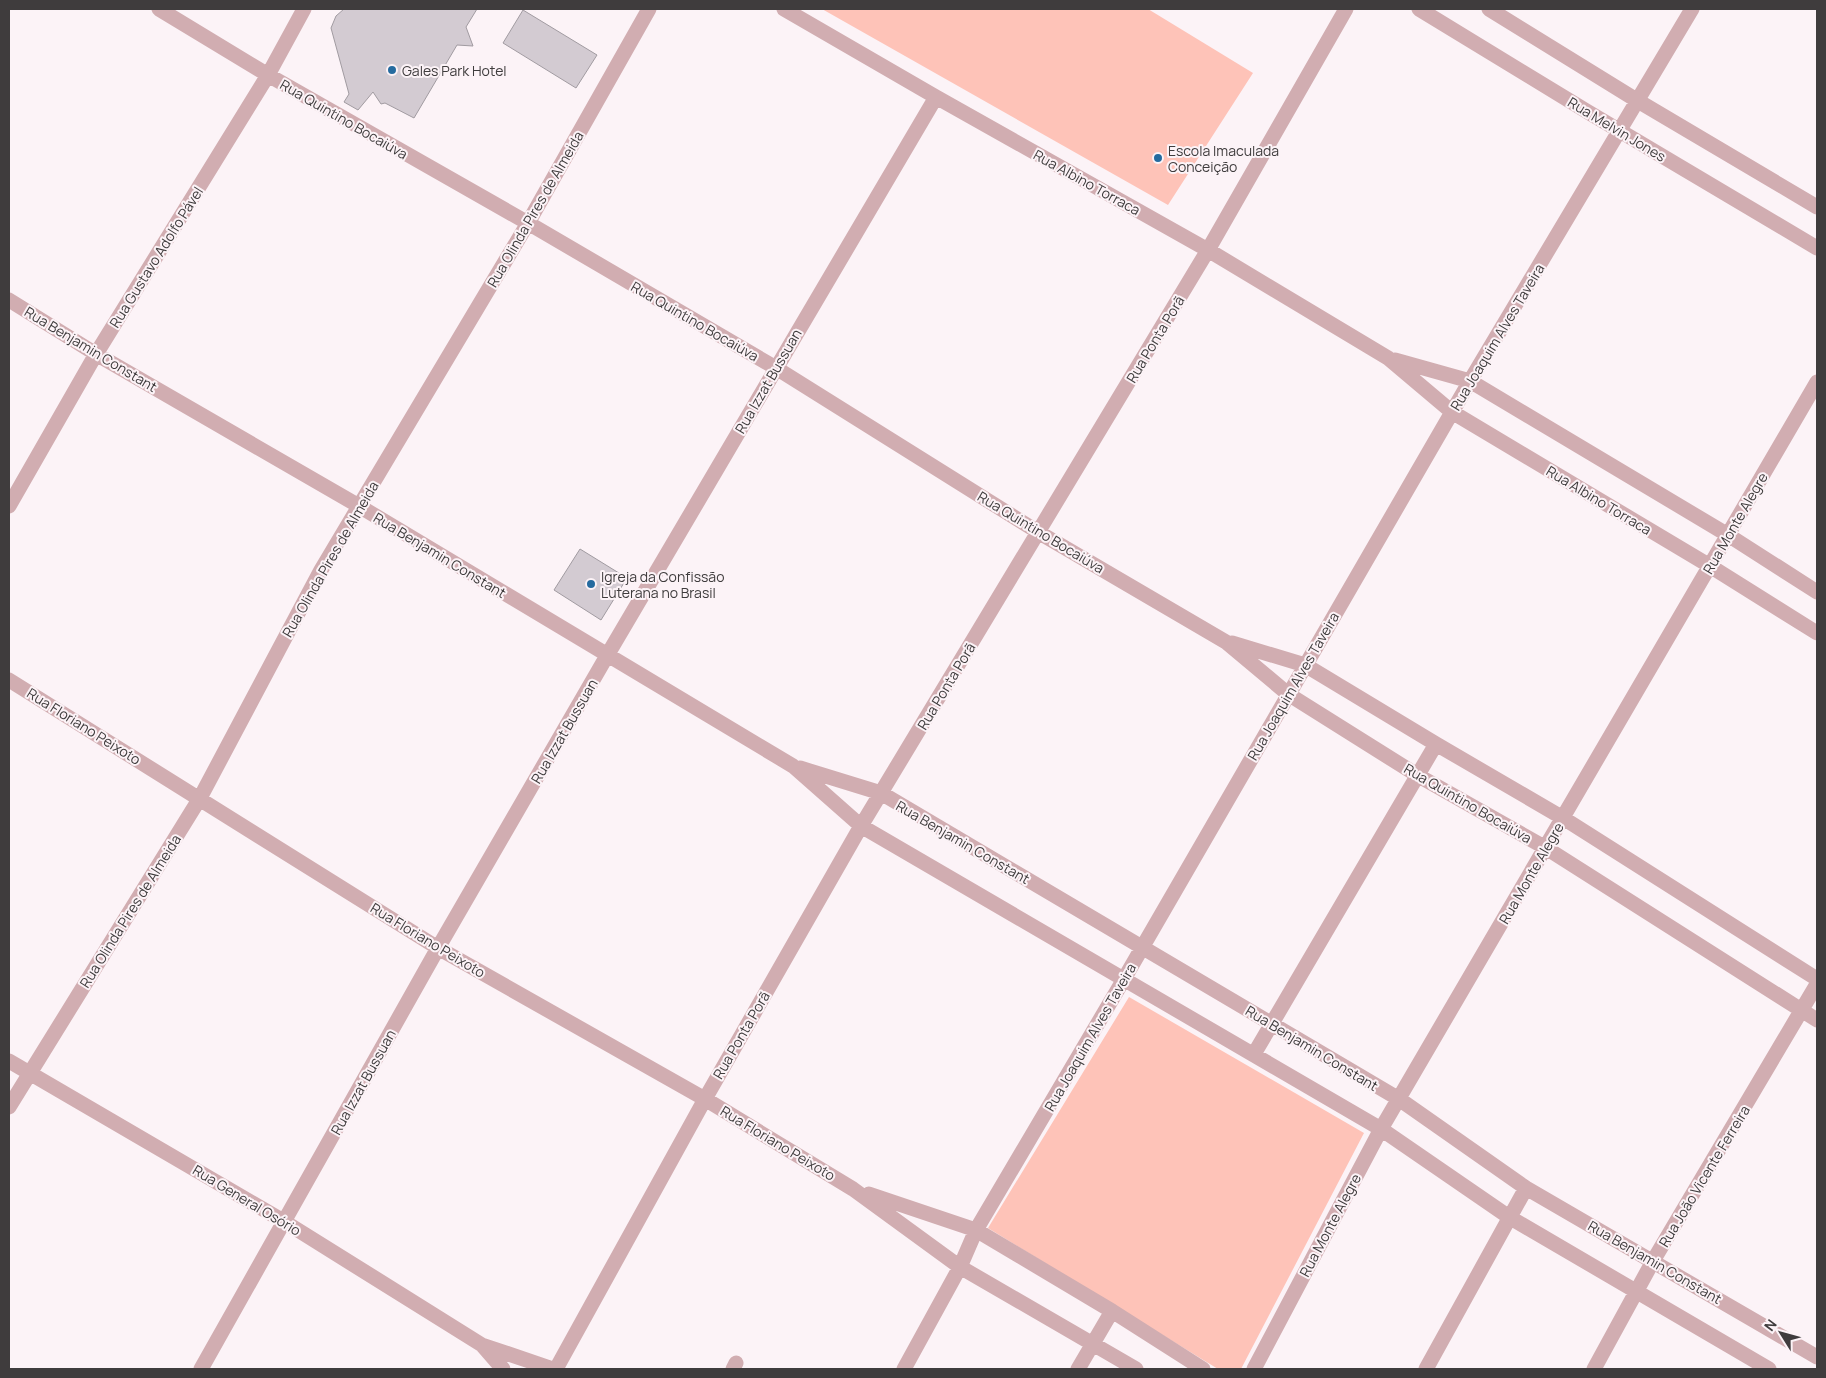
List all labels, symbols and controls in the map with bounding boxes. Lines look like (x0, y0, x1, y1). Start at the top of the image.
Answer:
place label: Gales Park Hotel (402, 61, 507, 80)
marker: Gales Park Hotel (386, 64, 398, 76)
street label: Rua Quintino Bocaiúva (277, 75, 411, 163)
street label: Rua Melvin Jones (1565, 92, 1669, 166)
street label: Rua Olinda Pires de Almeida (482, 127, 588, 291)
place label: Escola Imaculada Conceição (1168, 141, 1279, 176)
street label: Rua Albino Torraca (1030, 145, 1144, 219)
marker: Escola Imaculada Conceição (1152, 152, 1164, 164)
street label: Rua Gustavo Adolfo Pável (105, 183, 207, 331)
street label: Rua Joaquim Alves Taveira (1446, 260, 1548, 414)
street label: Rua Quintino Bocaiúva (628, 277, 762, 365)
street label: Rua Ponta Porã (1122, 292, 1188, 386)
street label: Rua Benjamin Constant (21, 302, 161, 396)
street label: Rua Izzat Bussuan (730, 325, 806, 437)
street label: Rua Albino Torraca (1543, 461, 1655, 539)
street label: Rua Monte Alegre (1698, 469, 1772, 577)
street label: Rua Olinda Pires de Almeida (277, 477, 383, 641)
street label: Rua Quintino Bocaiúva (974, 487, 1108, 577)
street label: Rua Benjamin Constant (370, 508, 510, 602)
place label: Igreja da Confissão Luterana no Brasil (601, 567, 724, 602)
marker: Igreja da Confissão Luterana no Brasil (585, 578, 597, 590)
street label: Rua Joaquim Alves Taveira (1243, 609, 1343, 763)
street label: Rua Ponta Porã (913, 639, 979, 733)
street label: Rua Izzat Bussuan (526, 675, 602, 787)
street label: Rua Floriano Peixoto (24, 683, 144, 769)
street label: Rua Quintino Bocaiúva (1401, 759, 1535, 847)
street label: Rua Benjamin Constant (893, 796, 1034, 888)
street label: Rua Monte Alegre (1494, 819, 1568, 927)
street label: Rua Olinda Pires de Almeida (75, 831, 185, 991)
street label: Rua Floriano Peixoto (367, 898, 489, 982)
street label: Rua Joaquim Alves Taveira (1040, 960, 1140, 1114)
street label: Rua Ponta Porã (708, 988, 774, 1082)
street label: Rua Benjamin Constant (1242, 1001, 1382, 1095)
street label: Rua Izzat Bussuan (326, 1026, 400, 1138)
street label: Rua Floriano Peixoto (717, 1101, 839, 1185)
street label: Rua João Vicente Ferreira (1654, 1102, 1754, 1250)
street label: Rua General Osório (189, 1160, 305, 1240)
street label: Rua Monte Alegre (1295, 1170, 1365, 1280)
street label: Rua Benjamin Constant (1585, 1216, 1726, 1308)
north arrow (1756, 1308, 1806, 1358)
text: N (1760, 1315, 1781, 1335)

